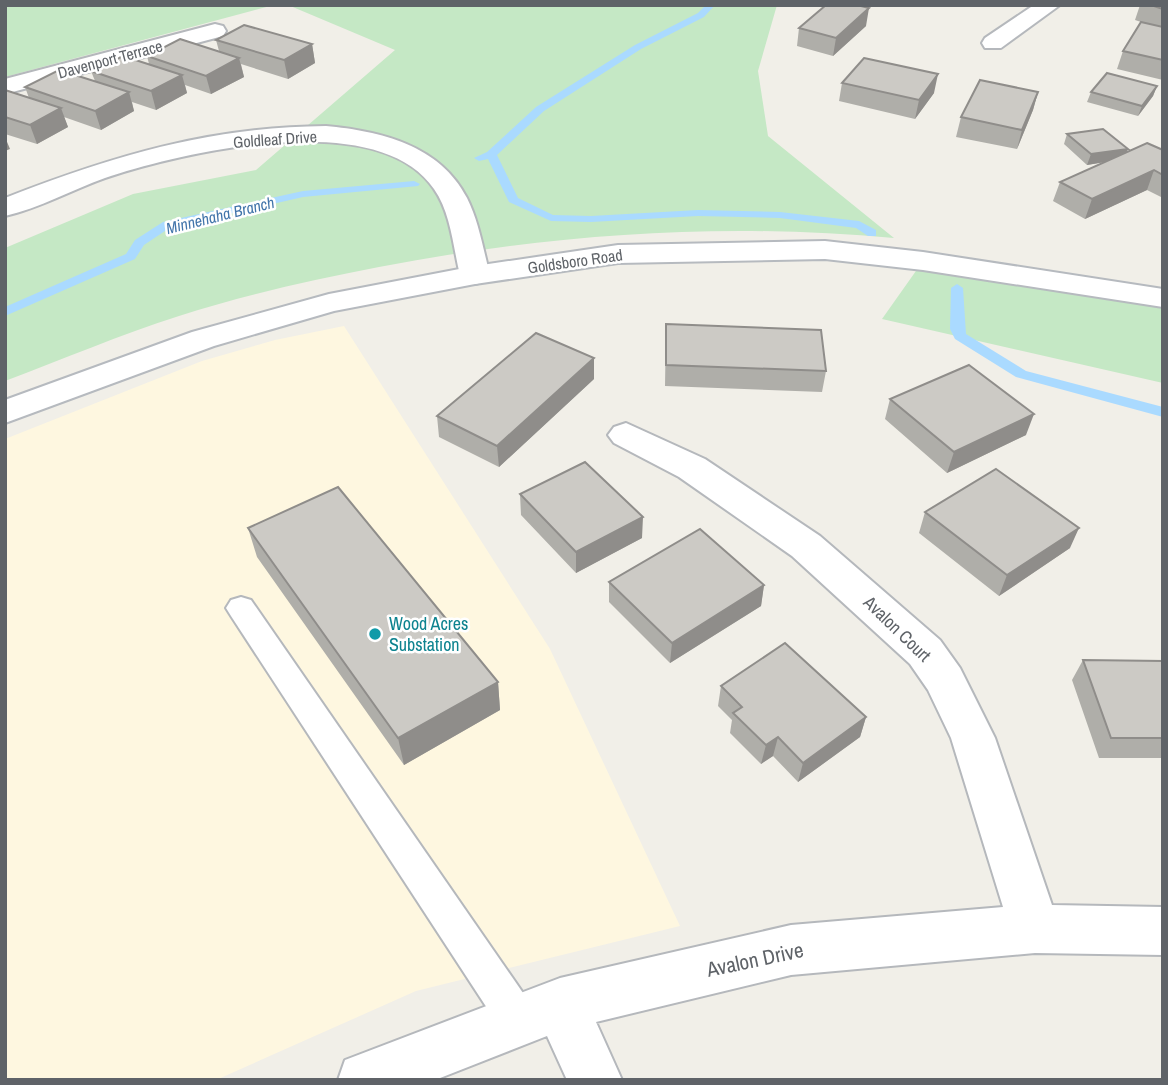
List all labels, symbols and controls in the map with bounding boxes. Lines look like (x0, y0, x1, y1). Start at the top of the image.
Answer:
street label: Davenport Terrace (55, 34, 165, 84)
street label: Goldleaf Drive (232, 125, 318, 153)
water label: Minnehaha Branch (164, 191, 276, 239)
street label: Goldsboro Road (526, 243, 624, 279)
street label: Avalon Court (857, 589, 937, 667)
place label: Wood Acres Substation (389, 611, 468, 657)
marker: Wood Acres Substation (367, 626, 383, 642)
street label: Avalon Drive (703, 935, 806, 984)

